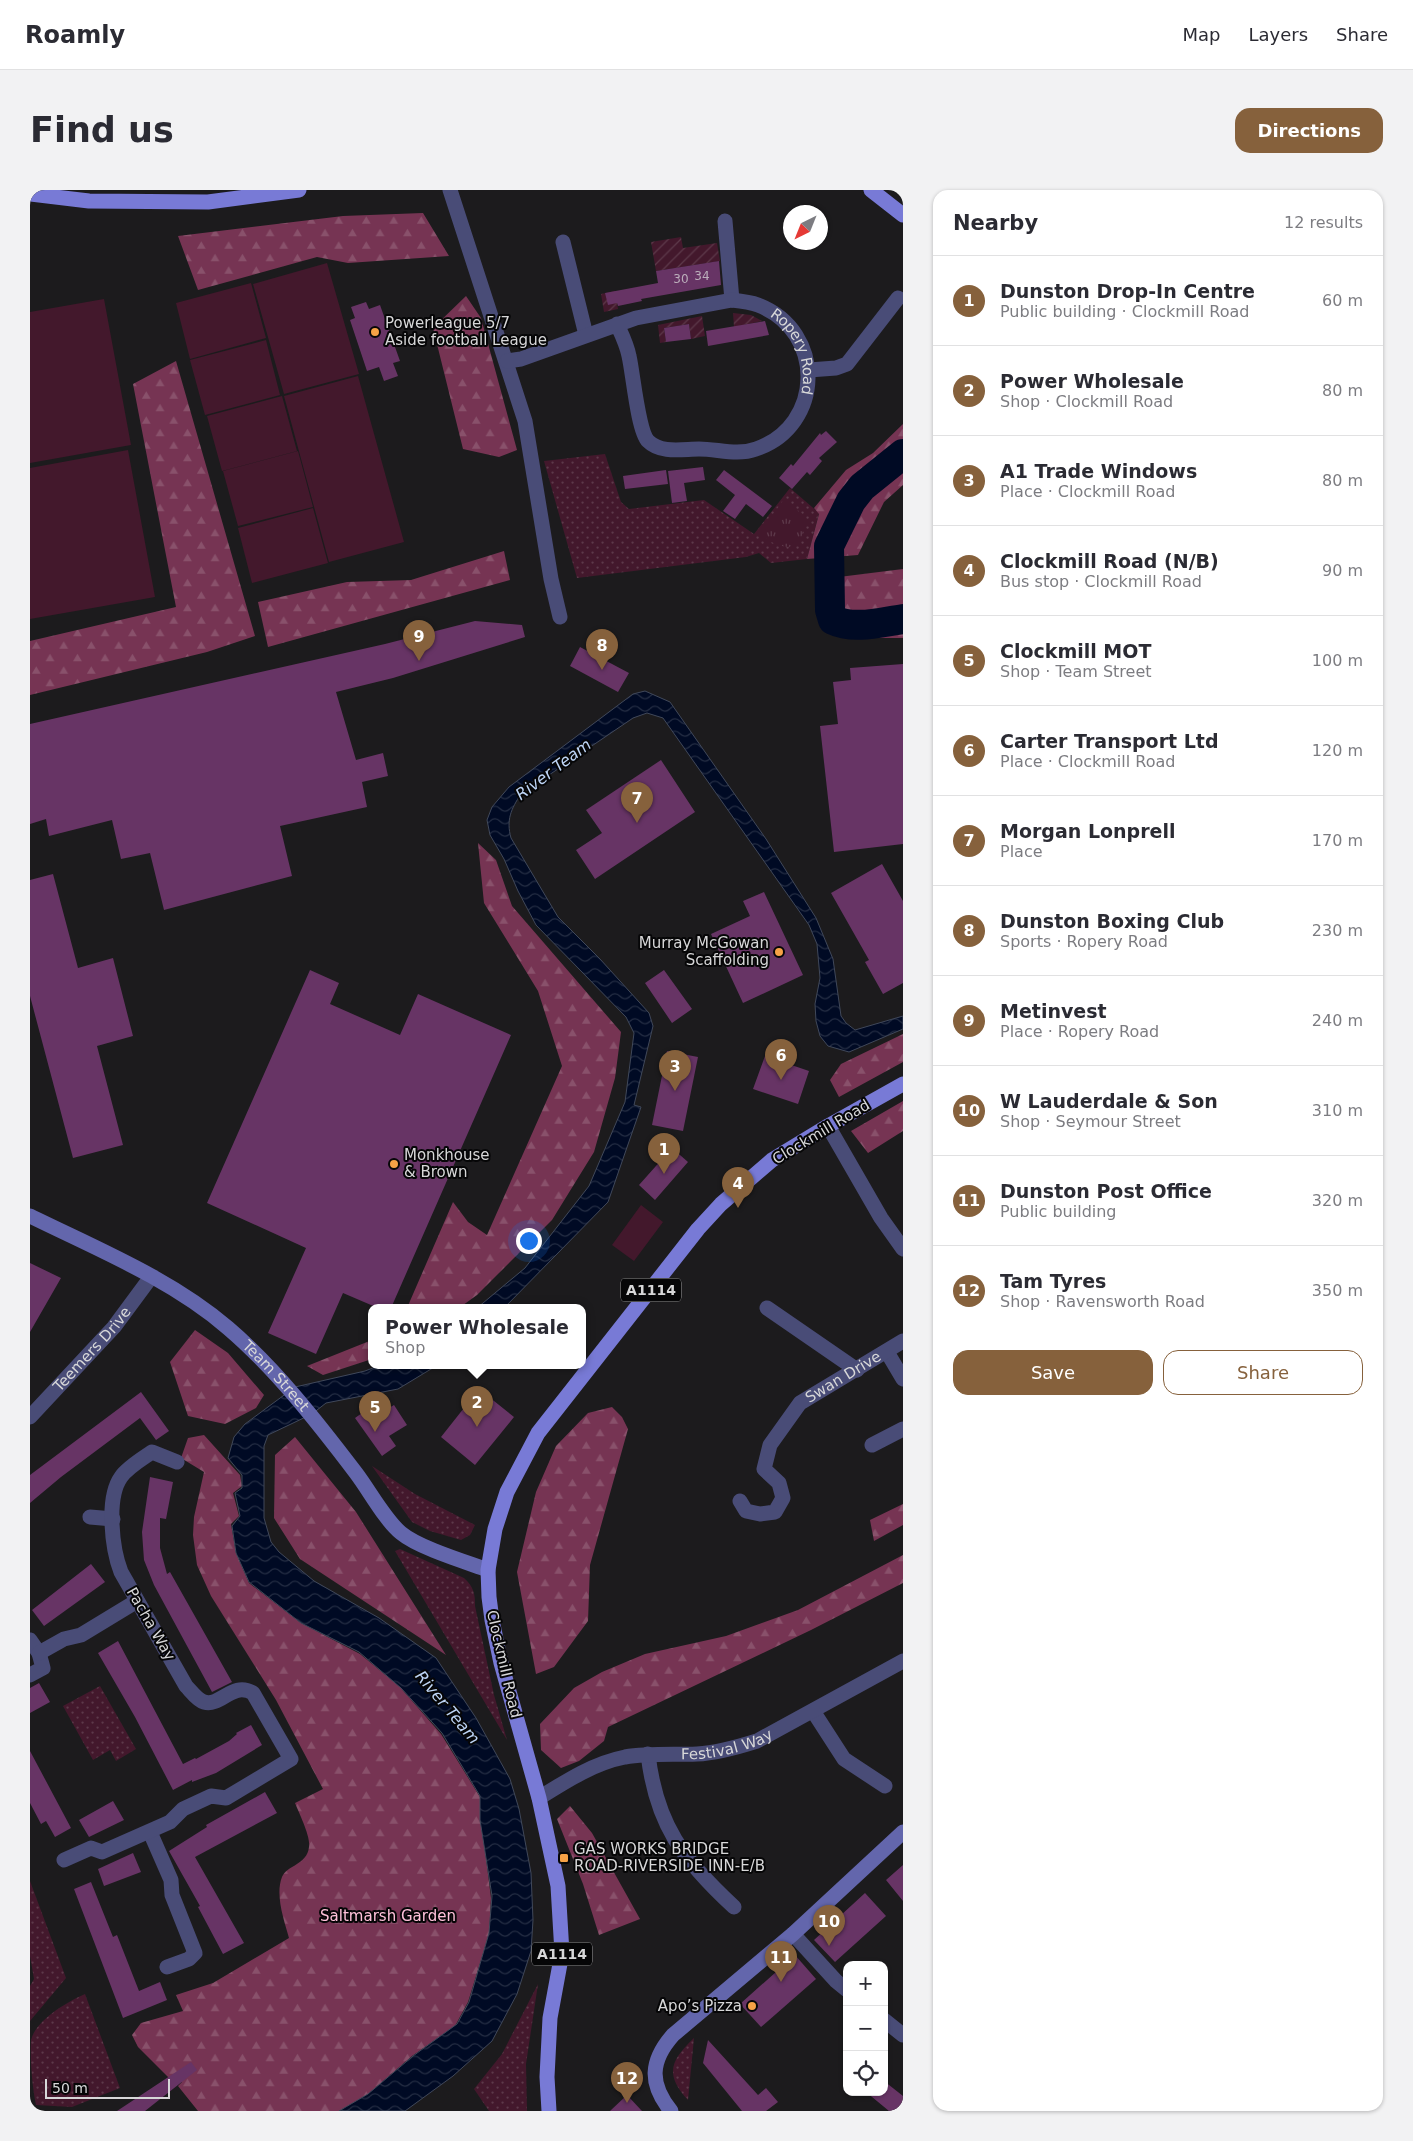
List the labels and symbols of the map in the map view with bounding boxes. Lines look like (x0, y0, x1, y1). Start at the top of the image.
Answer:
north arrow (783, 205, 828, 250)
house number: 34 (694, 269, 710, 283)
house number: 30 (673, 272, 689, 286)
street label: Ropery Road (767, 305, 817, 396)
place label: Powerleague 5/7 Aside football League (385, 314, 547, 349)
marker: Powerleague 5/7 Aside football League (369, 326, 381, 338)
pin: 9 (403, 620, 435, 661)
pin: 8 (586, 629, 618, 670)
water label: River Team (512, 735, 595, 804)
pin: 7 (621, 782, 653, 823)
place label: Murray McGowan Scaffolding (639, 934, 769, 969)
marker: Murray McGowan Scaffolding (773, 946, 785, 958)
pin: 6 (765, 1039, 797, 1080)
pin: 3 (659, 1050, 691, 1091)
street label: Clockmill Road (769, 1096, 873, 1168)
pin: 1 (648, 1133, 680, 1174)
place label: Monkhouse & Brown (404, 1146, 490, 1181)
marker: Monkhouse & Brown (388, 1158, 400, 1170)
pin: 4 (722, 1167, 754, 1208)
your location (516, 1228, 542, 1254)
road number: A1114 (621, 1278, 681, 1302)
street label: Teemers Drive (49, 1303, 135, 1396)
street label: Team Street (238, 1336, 313, 1415)
street label: Swan Drive (802, 1347, 884, 1407)
pin: 2 (461, 1386, 493, 1427)
pin: 5 (359, 1391, 391, 1432)
street label: Pacha Way (123, 1584, 179, 1664)
street label: Clockmill Road (483, 1608, 525, 1720)
water label: River Team (412, 1667, 484, 1748)
street label: Festival Way (681, 1725, 776, 1763)
place label: GAS WORKS BRIDGE ROAD-RIVERSIDE INN-E/B (574, 1840, 765, 1875)
marker: GAS WORKS BRIDGE ROAD-RIVERSIDE INN-E/B (558, 1852, 570, 1864)
pin: 10 (813, 1905, 845, 1946)
park label: Saltmarsh Garden (320, 1907, 456, 1925)
pin: 11 (765, 1941, 797, 1982)
road number: A1114 (532, 1942, 592, 1966)
place label: Apo’s Pizza (658, 1997, 742, 2015)
marker: Apo’s Pizza (746, 2000, 758, 2012)
pin: 12 (611, 2062, 643, 2103)
scale bar (45, 2076, 170, 2099)

